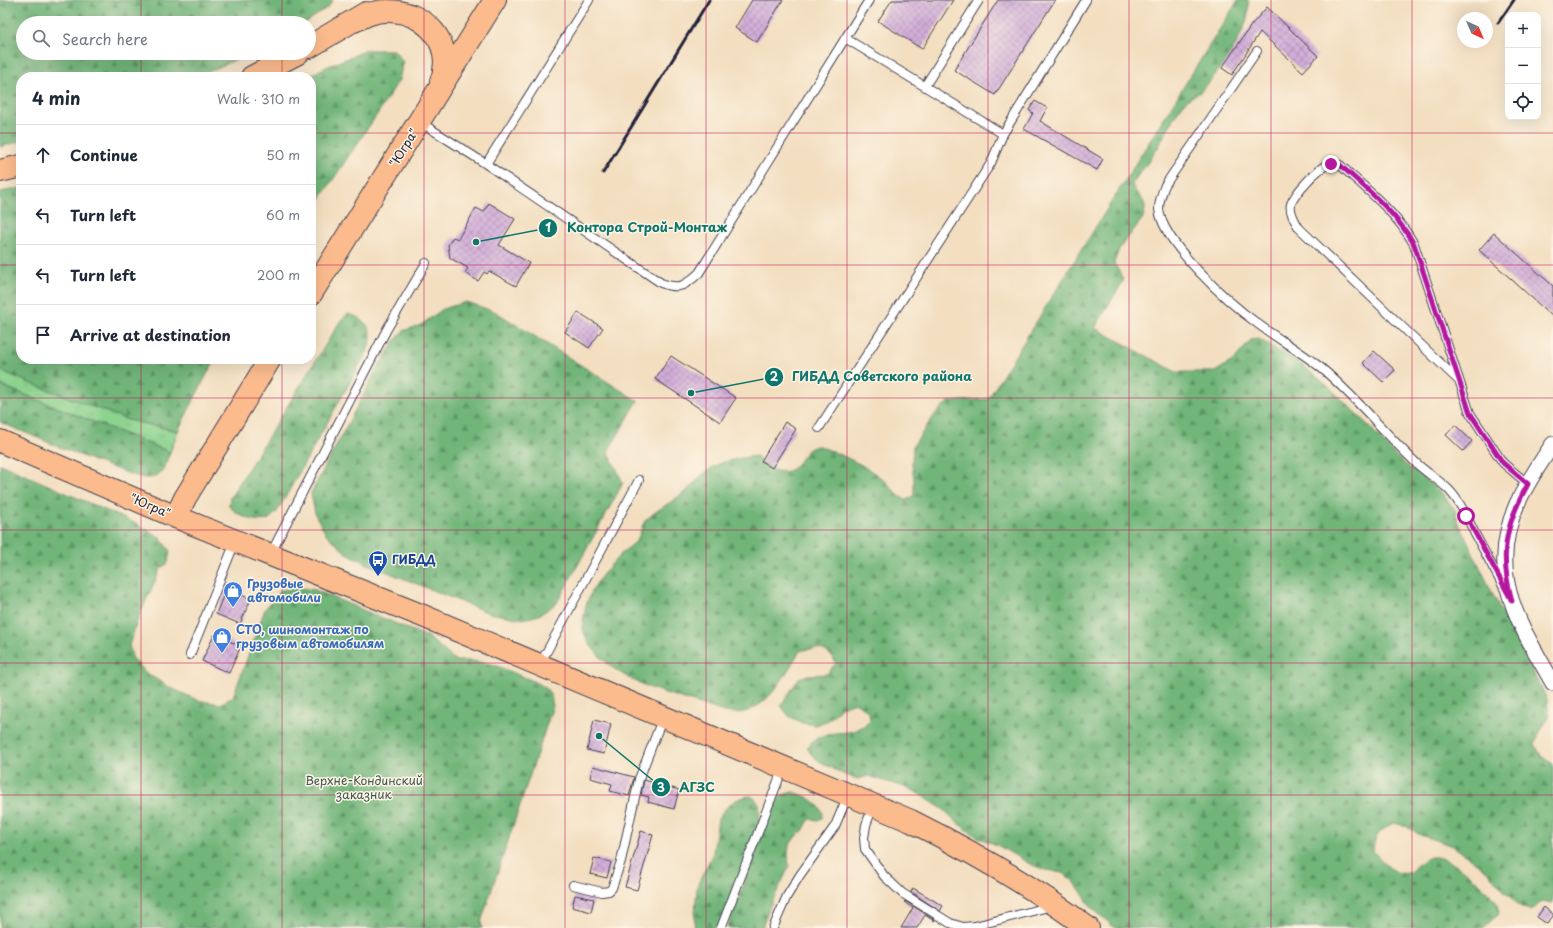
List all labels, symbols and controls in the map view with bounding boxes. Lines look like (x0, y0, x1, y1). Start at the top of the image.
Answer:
north arrow (1457, 12, 1493, 48)
map controls (1505, 12, 1541, 120)
button: + (1505, 12, 1541, 48)
search box (16, 16, 316, 60)
icon: search (30, 27, 52, 49)
text: Search here (62, 27, 148, 50)
button: − (1505, 48, 1541, 84)
button: locate (1505, 84, 1541, 120)
text: 4 min (32, 85, 80, 111)
text: Walk · 310 m (217, 89, 300, 108)
street label: "Югра" (384, 125, 422, 170)
text: Continue (70, 143, 138, 166)
icon: ahead (32, 144, 54, 166)
text: 50 m (266, 145, 300, 164)
route end (1322, 155, 1340, 173)
text: Turn left (70, 203, 136, 226)
icon: left (32, 204, 54, 226)
text: 60 m (266, 205, 300, 224)
callout: Контора Строй-Монтаж (538, 215, 735, 240)
text: Контора Строй-Монтаж (567, 217, 728, 236)
text: 1 (545, 218, 551, 236)
text: Turn left (70, 263, 136, 286)
icon: left (32, 264, 54, 286)
text: 200 m (257, 265, 300, 284)
text: Arrive at destination (70, 323, 231, 346)
icon: arrive (32, 324, 54, 346)
callout: ГИБДД Советского района (764, 364, 981, 389)
text: ГИБДД Советского района (792, 366, 972, 385)
text: 2 (770, 367, 779, 385)
street label: "Югра" (127, 488, 174, 522)
route start (1457, 507, 1475, 525)
bus stop icon: ГИБДД (367, 549, 389, 577)
place label: ГИБДД (392, 550, 436, 568)
place label: Грузовые автомобили (247, 574, 321, 606)
shop icon: Грузовые автомобили (222, 580, 244, 608)
place label: СТО, шиномонтаж по грузовым автомобилям (236, 620, 384, 652)
shop icon: СТО, шиномонтаж по грузовым автомобилям (211, 626, 233, 654)
park label: Верхне-Кондинский заказник (305, 771, 423, 803)
callout: АГЗС (651, 775, 723, 800)
text: АГЗС (679, 777, 715, 796)
text: 3 (657, 778, 665, 796)

